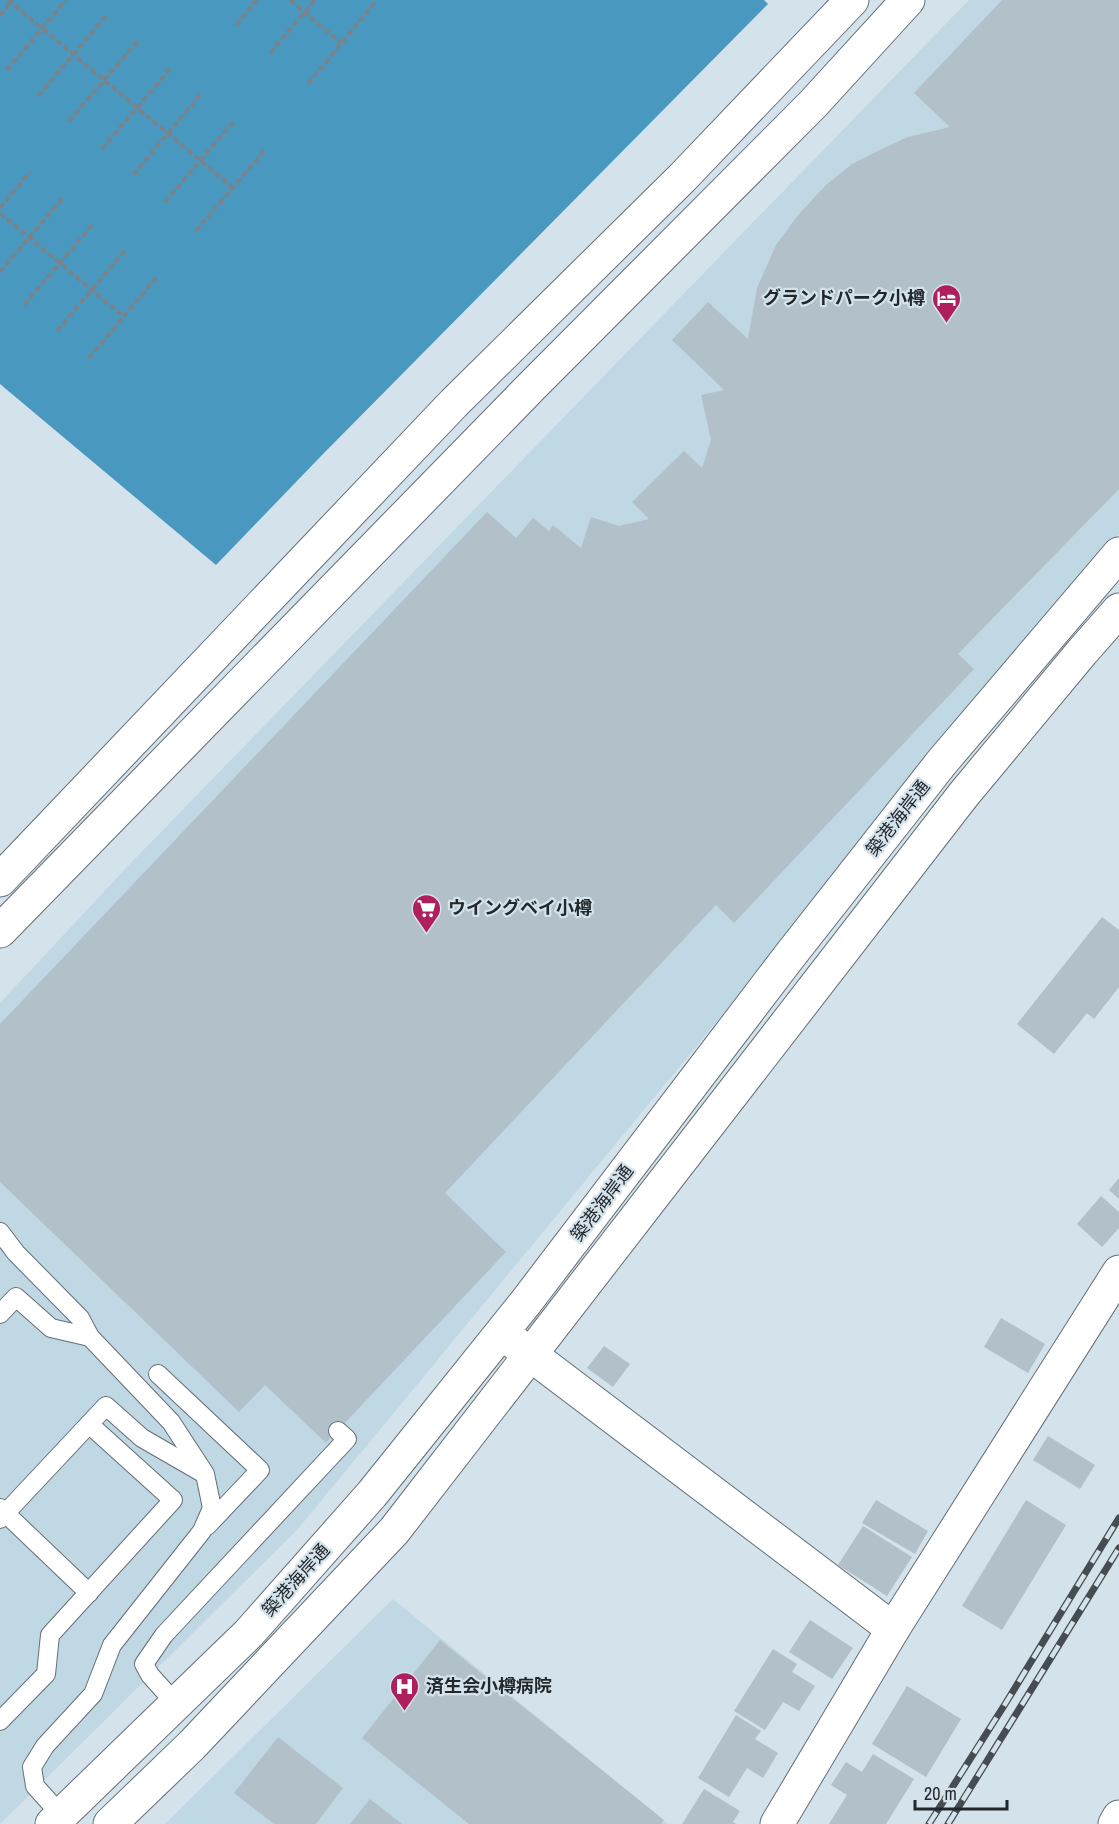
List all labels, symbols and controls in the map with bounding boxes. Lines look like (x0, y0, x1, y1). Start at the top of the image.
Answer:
hotel icon: グランドパーク小樽 (930, 282, 962, 324)
place label: グランドパーク小樽 (763, 285, 925, 310)
street label: 築港海岸通 (860, 775, 935, 861)
supermarket icon: ウイングベイ小樽 (411, 892, 443, 934)
place label: ウイングベイ小樽 (448, 895, 592, 920)
street label: 築港海岸通 (565, 1159, 639, 1246)
street label: 築港海岸通 (256, 1538, 335, 1621)
hospital icon: 済生会小樽病院 (389, 1670, 421, 1712)
place label: 済生会小樽病院 (426, 1673, 552, 1698)
scale bar (915, 1773, 1006, 1811)
text: 20 m (924, 1781, 957, 1806)

